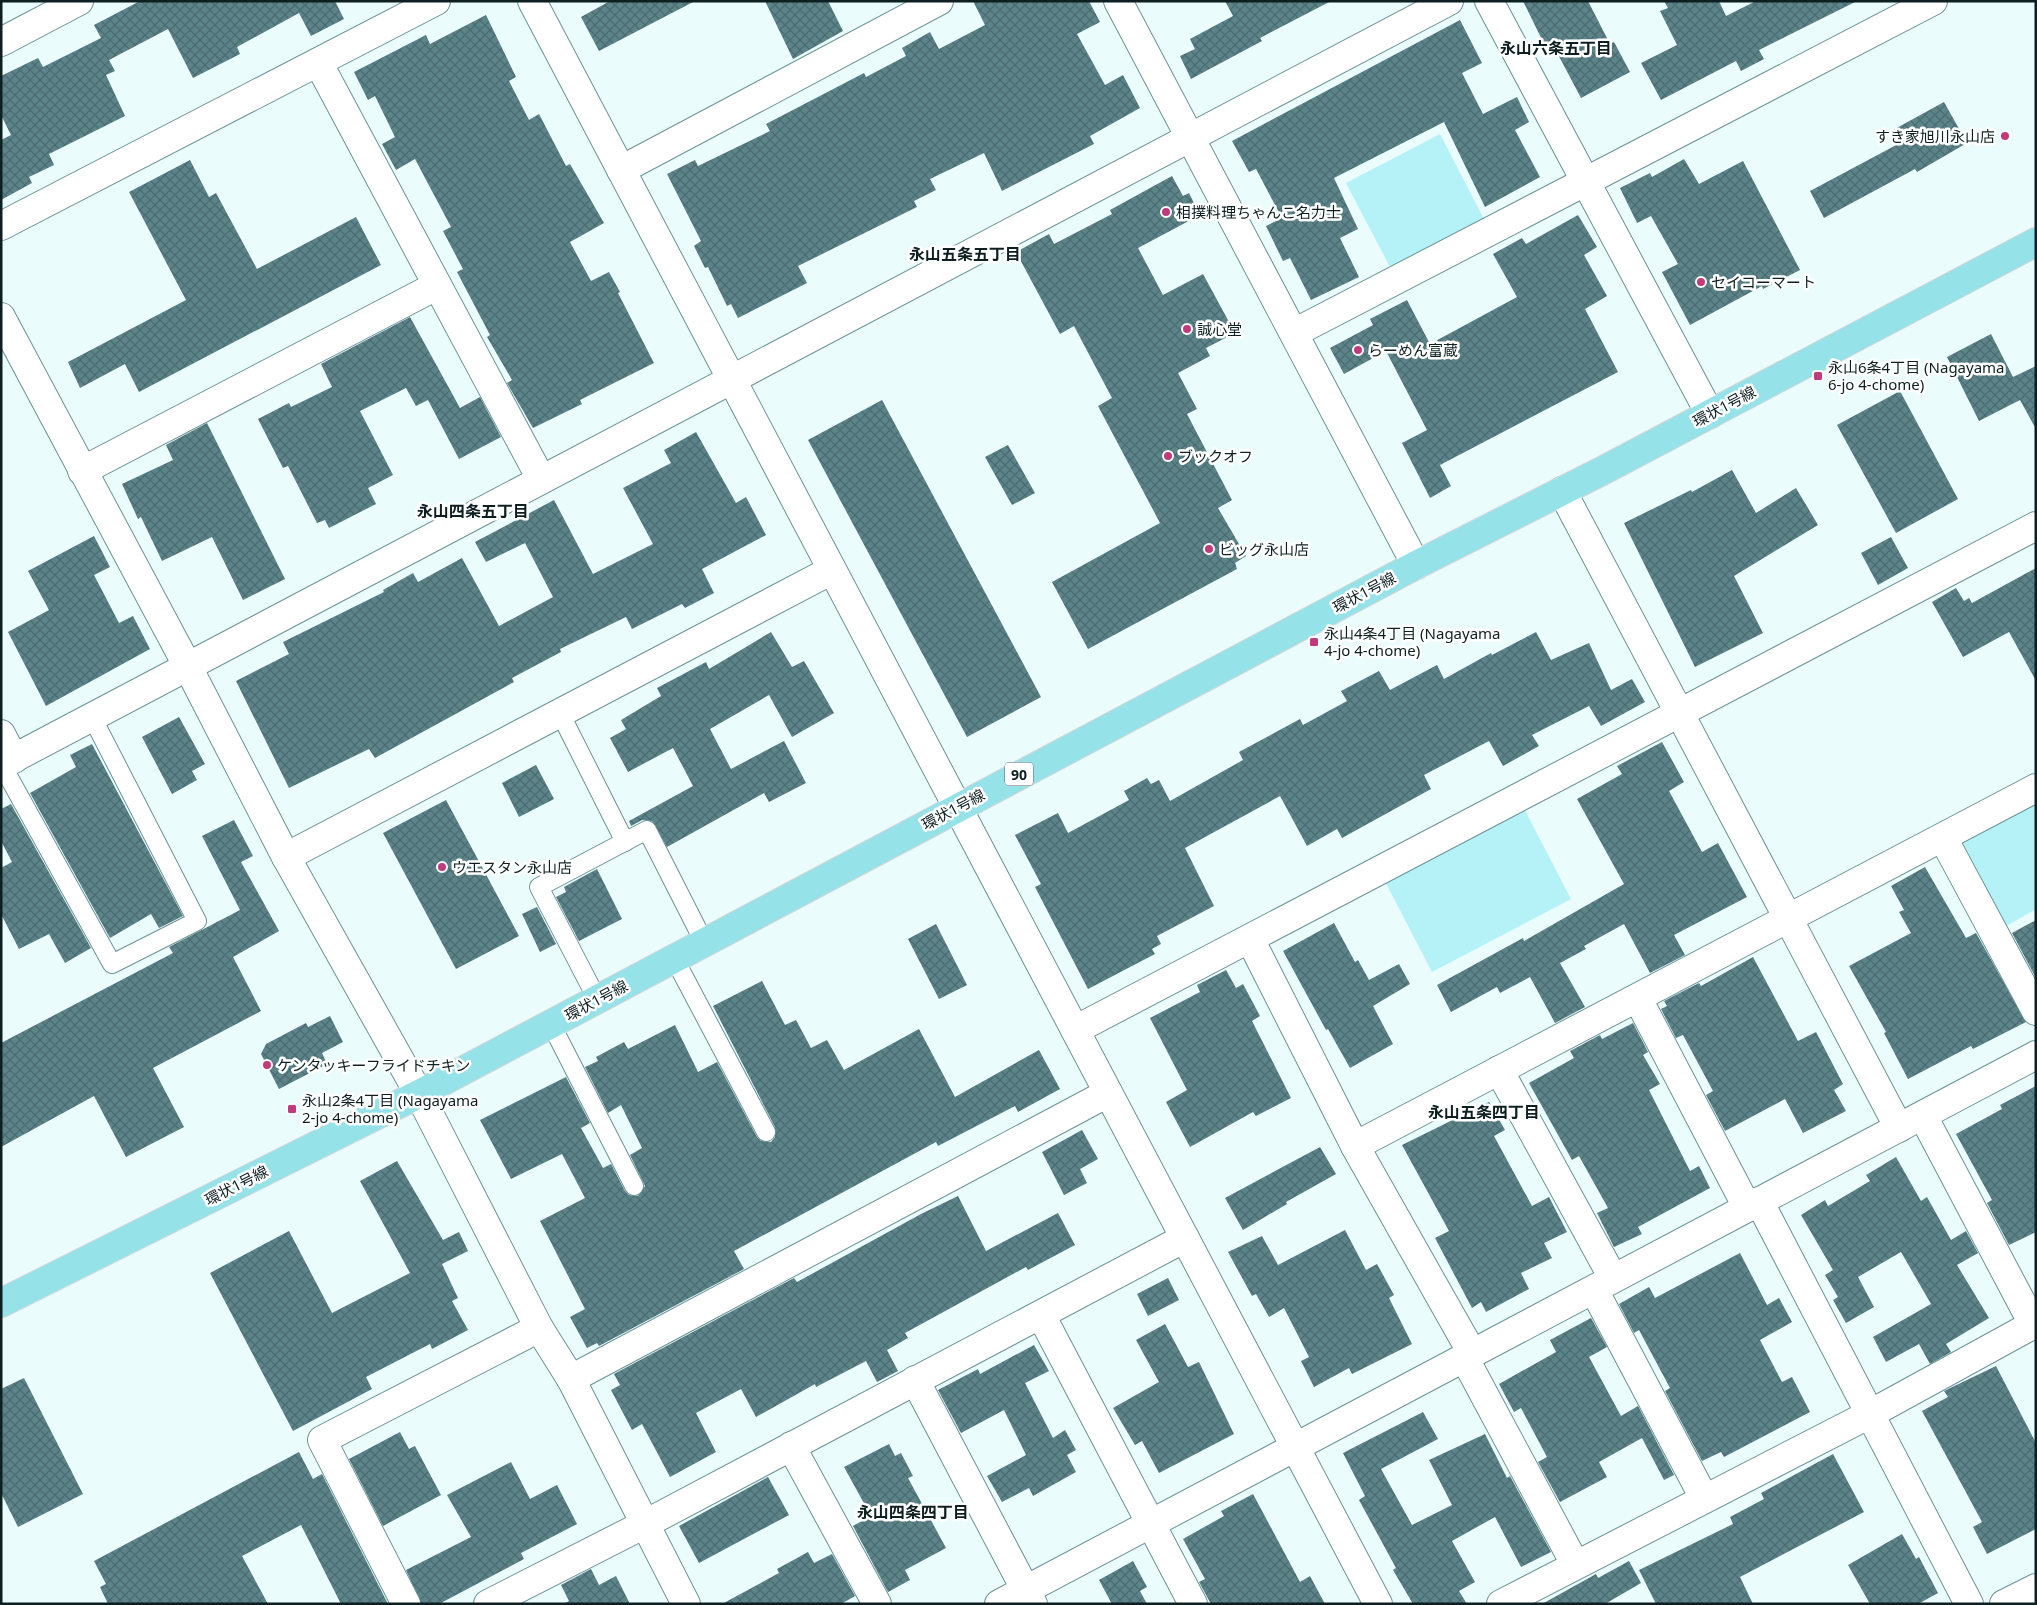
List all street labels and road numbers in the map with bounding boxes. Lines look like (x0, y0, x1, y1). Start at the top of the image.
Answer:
street label: 環状1号線 (1689, 381, 1759, 431)
street label: 環状1号線 (1329, 567, 1399, 617)
road number: 90 (1005, 762, 1033, 786)
street label: 環状1号線 (918, 784, 988, 834)
street label: 環状1号線 (561, 975, 631, 1025)
street label: 環状1号線 (201, 1161, 271, 1209)

